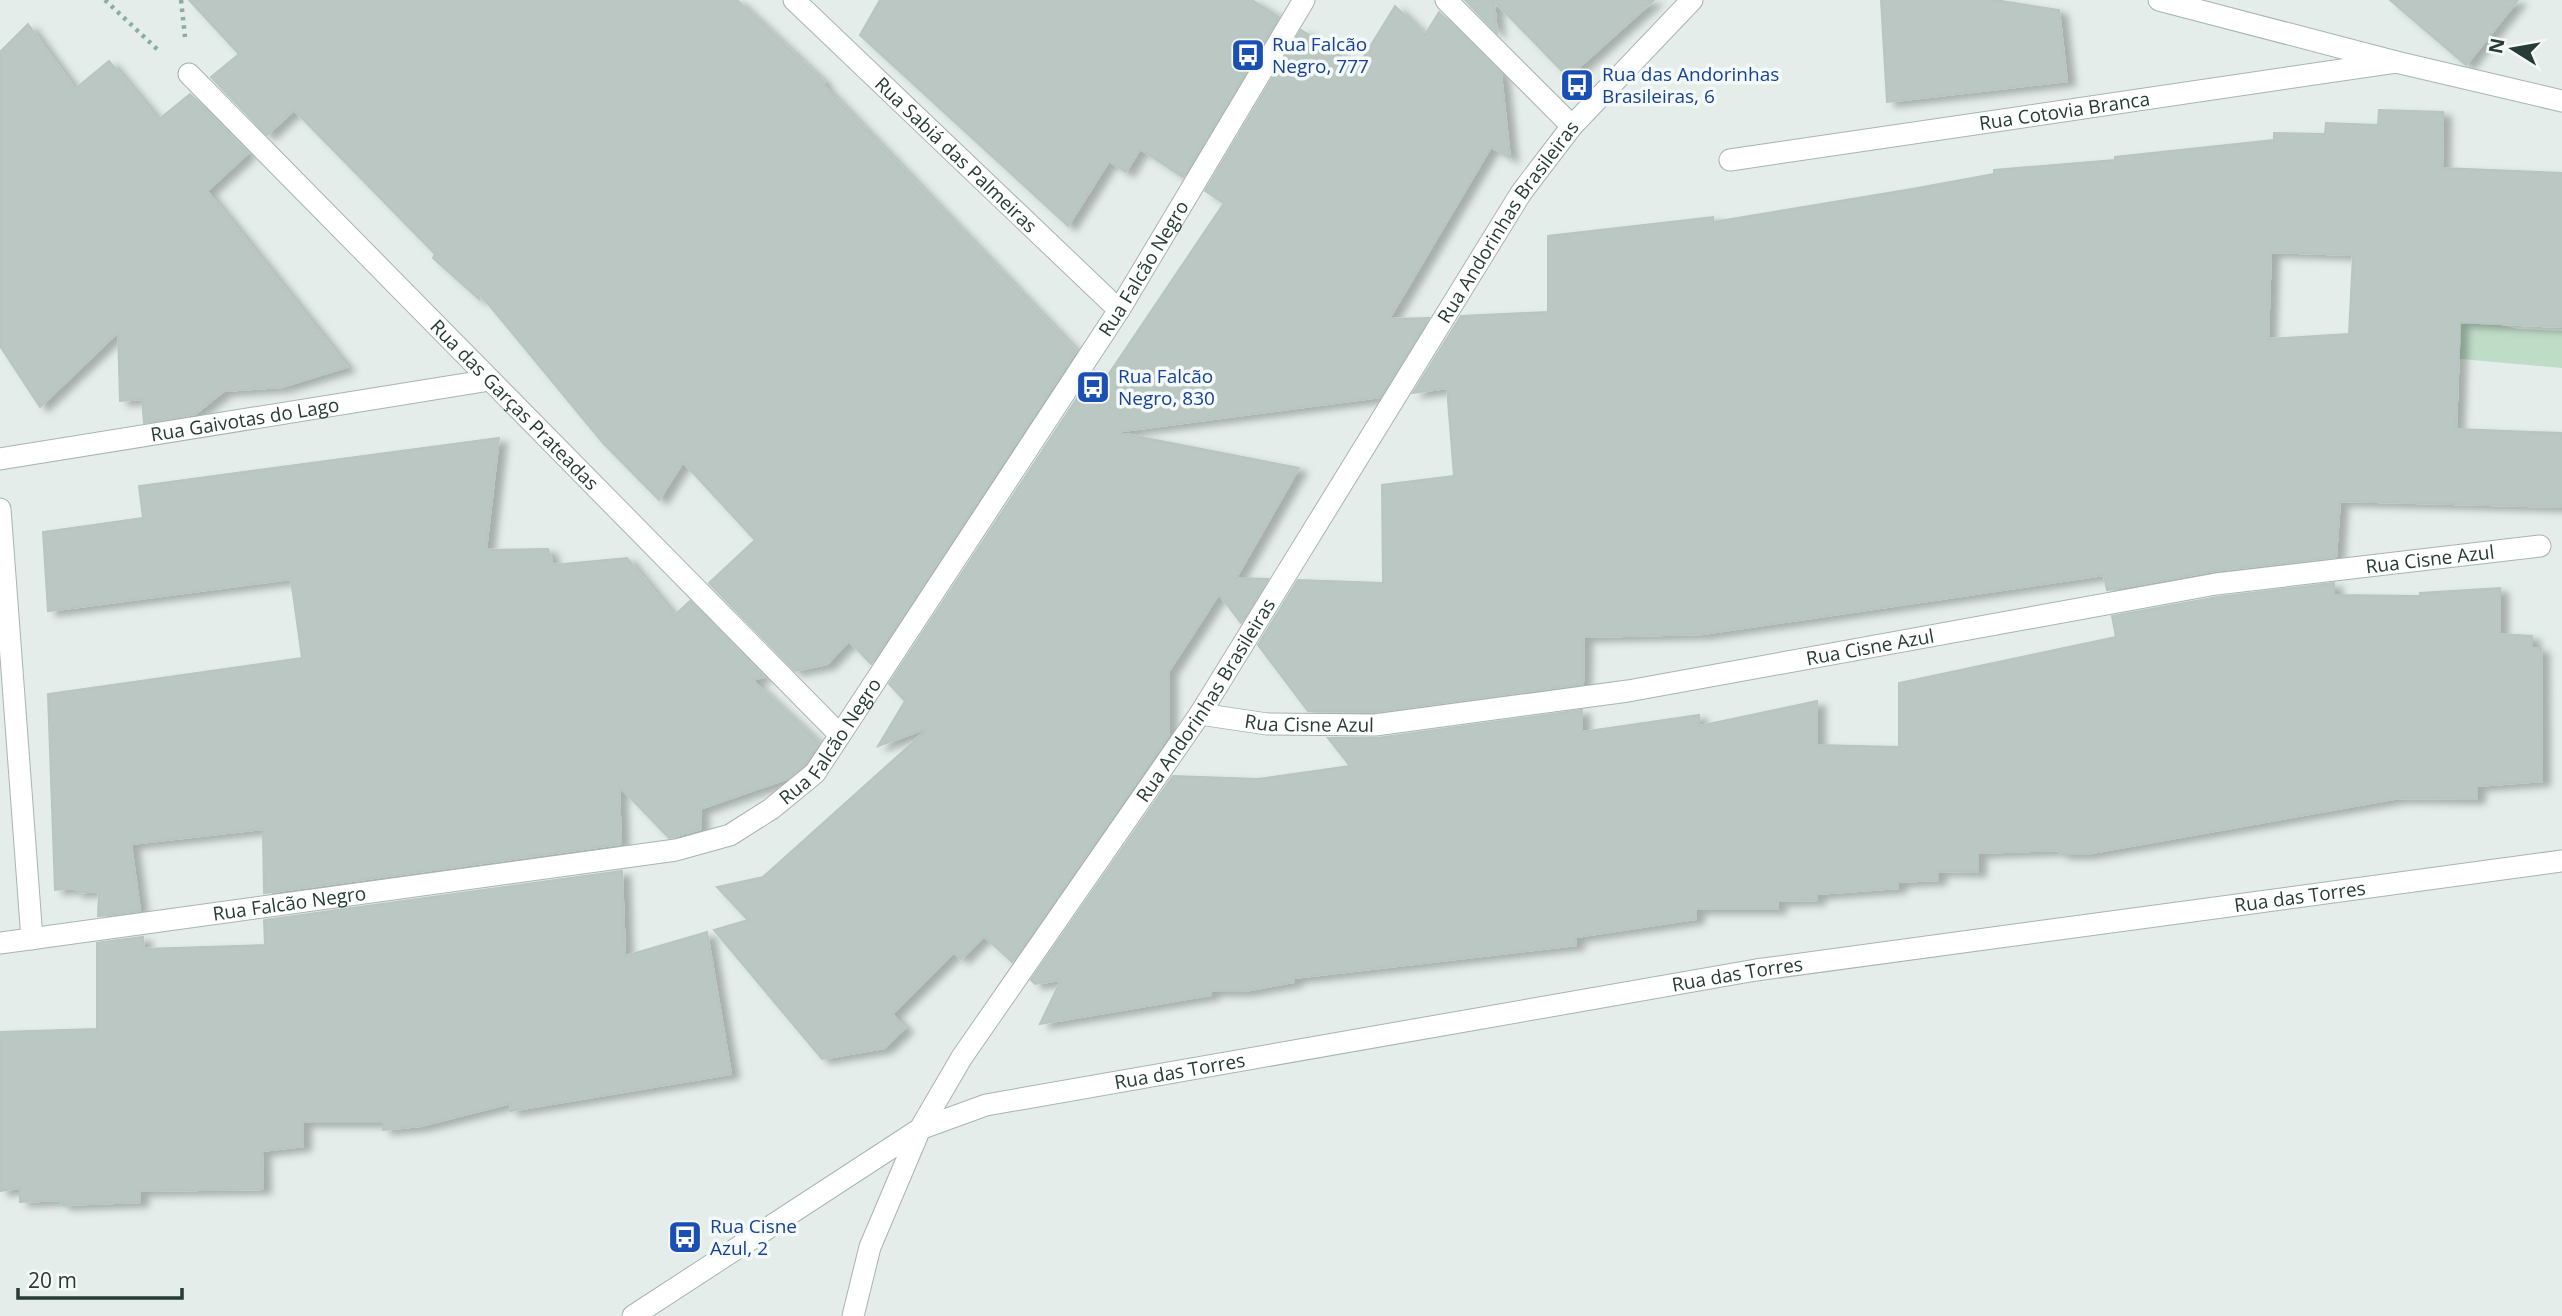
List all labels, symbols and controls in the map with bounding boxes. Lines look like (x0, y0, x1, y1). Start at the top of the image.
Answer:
north arrow (2478, 14, 2548, 84)
place label: Rua Falcão Negro, 777 (1272, 31, 1369, 79)
bus stop icon: Rua Falcão Negro, 777 (1229, 36, 1267, 74)
text: N (2482, 36, 2511, 56)
place label: Rua das Andorinhas Brasileiras, 6 (1602, 61, 1779, 109)
bus stop icon: Rua das Andorinhas Brasileiras, 6 (1558, 66, 1596, 104)
street label: Rua Sabiá das Palmeiras (869, 71, 1043, 238)
street label: Rua Cotovia Branca (1977, 85, 2151, 136)
street label: Rua Andorinhas Brasileiras (1431, 115, 1584, 328)
street label: Rua Falcão Negro (1092, 195, 1195, 341)
street label: Rua das Garças Prateadas (425, 314, 605, 496)
place label: Rua Falcão Negro, 830 (1118, 363, 1215, 411)
bus stop icon: Rua Falcão Negro, 830 (1074, 368, 1112, 406)
street label: Rua Gaivotas do Lago (149, 392, 341, 448)
street label: Rua Cisne Azul (2364, 538, 2496, 579)
street label: Rua Andorinhas Brasileiras (1130, 593, 1281, 807)
street label: Rua Cisne Azul (1804, 623, 1936, 671)
street label: Rua Falcão Negro (773, 673, 887, 810)
street label: Rua Cisne Azul (1243, 708, 1374, 738)
street label: Rua das Torres (2233, 875, 2367, 918)
street label: Rua Falcão Negro (211, 880, 368, 927)
street label: Rua das Torres (1670, 951, 1804, 998)
street label: Rua das Torres (1112, 1047, 1247, 1095)
place label: Rua Cisne Azul, 2 (710, 1213, 797, 1261)
bus stop icon: Rua Cisne Azul, 2 (666, 1218, 704, 1256)
scale bar (18, 1256, 182, 1300)
text: 20 m (28, 1266, 77, 1294)

